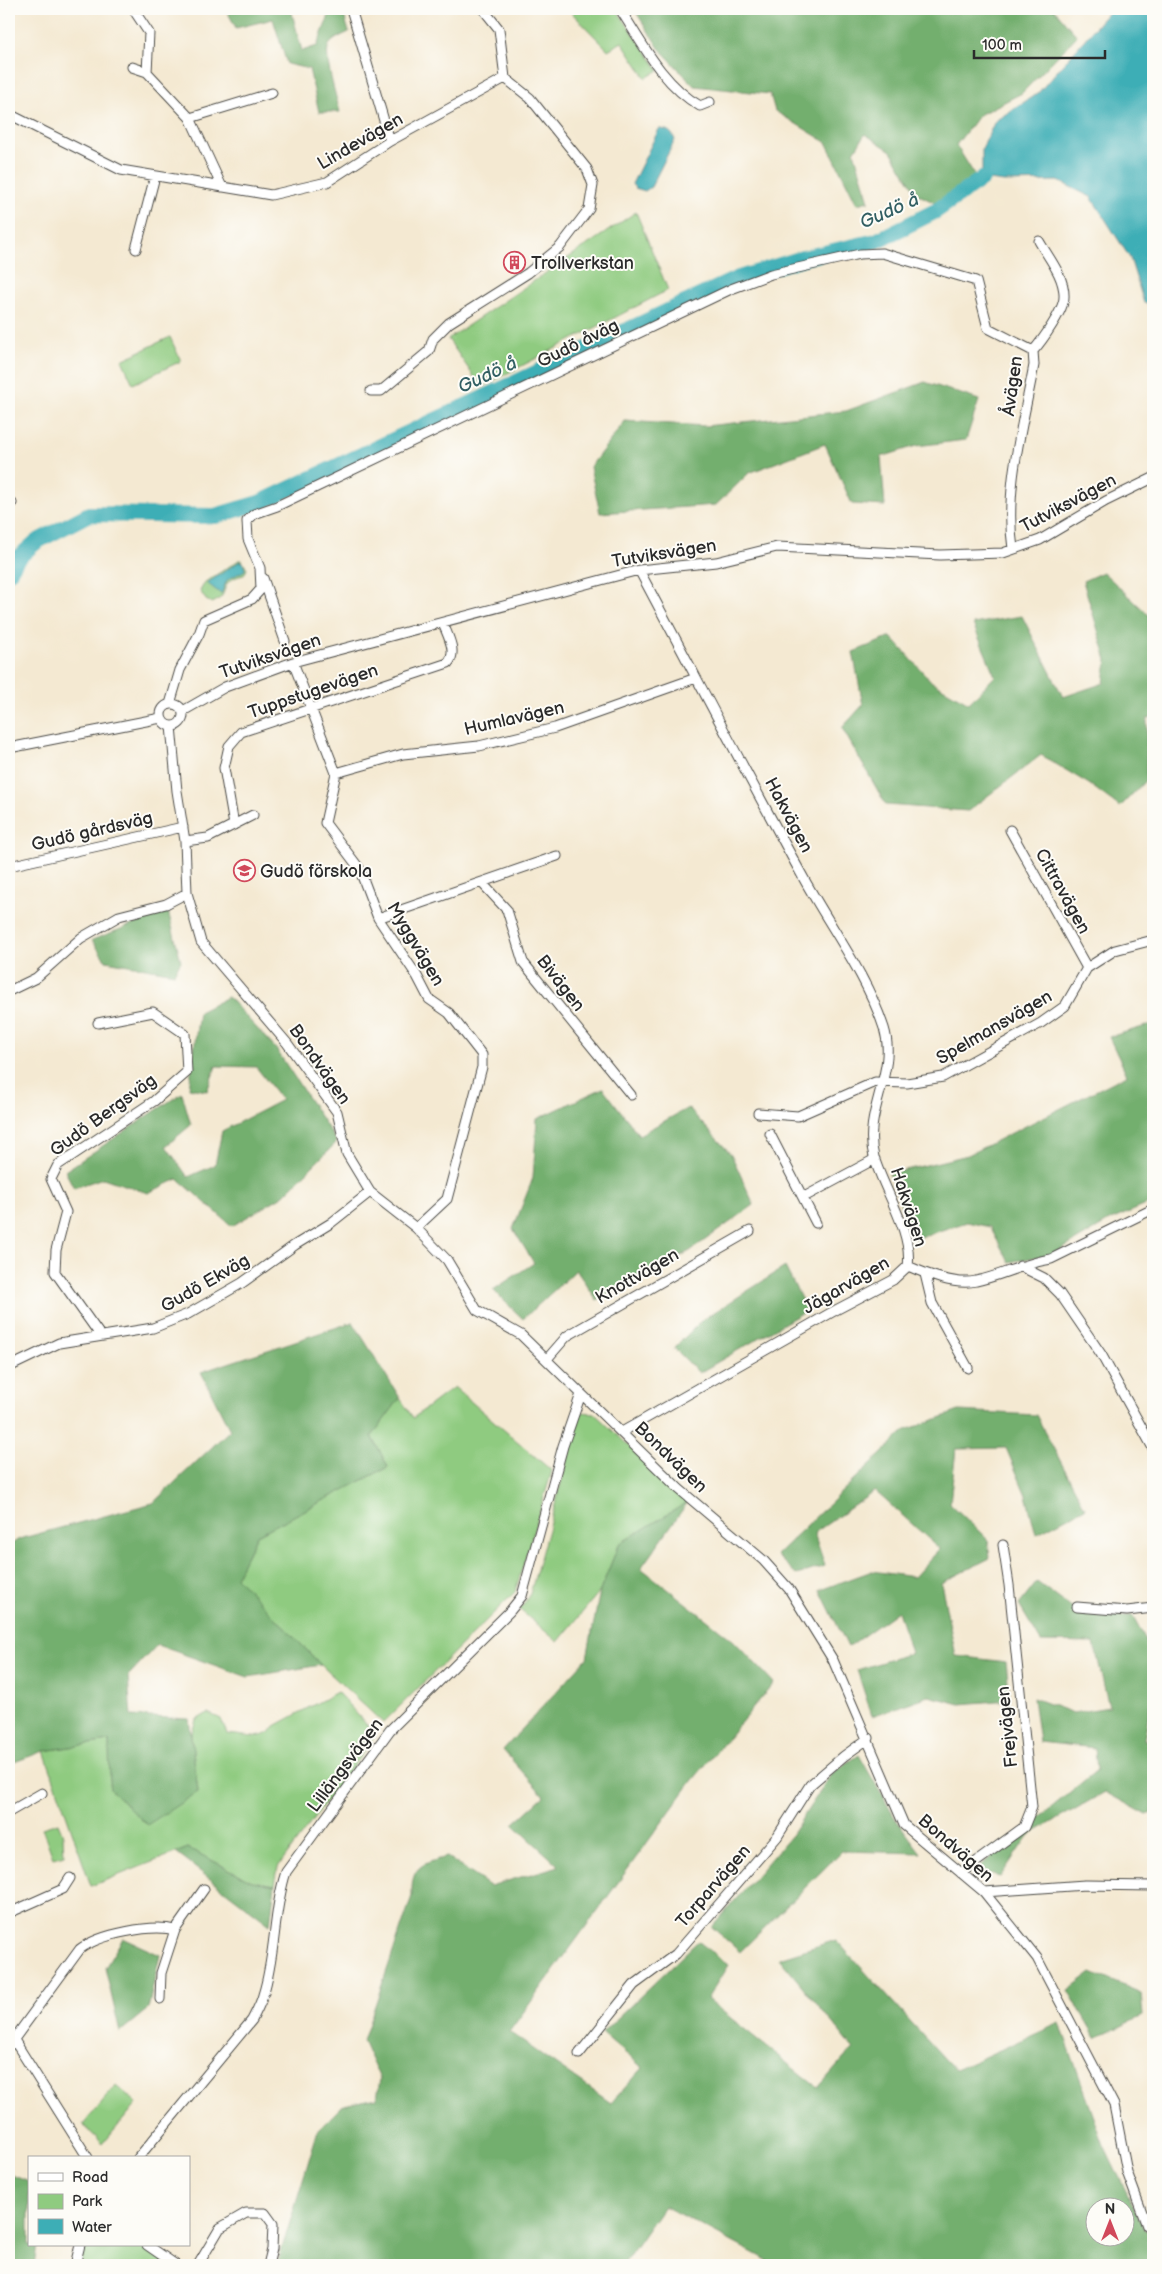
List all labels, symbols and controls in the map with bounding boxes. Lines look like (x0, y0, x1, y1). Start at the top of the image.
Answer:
scale bar (974, 28, 1106, 60)
text: 100 m (982, 36, 1022, 55)
street label: Lindevägen (314, 108, 407, 174)
water label: Gudö å (856, 188, 923, 235)
building icon: Trollverkstan (503, 251, 527, 275)
place label: Trollverkstan (531, 253, 634, 274)
street label: Gudö åväg (534, 315, 622, 372)
water label: Gudö å (454, 352, 521, 399)
street label: Åvägen (997, 355, 1027, 417)
street label: Tutviksvägen (1017, 469, 1120, 537)
street label: Tutviksvägen (610, 535, 718, 572)
street label: Tutviksvägen (217, 629, 323, 684)
street label: Tuppstugevägen (246, 659, 381, 723)
street label: Humlavägen (462, 697, 566, 740)
street label: Hakvägen (760, 774, 817, 856)
street label: Gudö gårdsväg (29, 807, 155, 856)
street label: Cittravägen (1031, 845, 1095, 938)
school or university icon: Gudö förskola (232, 859, 256, 883)
place label: Gudö förskola (260, 861, 372, 882)
street label: Myggvägen (382, 899, 449, 990)
street label: Bivägen (532, 951, 589, 1016)
street label: Spelmansvägen (933, 986, 1056, 1069)
street label: Bondvägen (284, 1020, 355, 1108)
street label: Gudö Bergsväg (46, 1070, 161, 1161)
street label: Hakvägen (886, 1165, 931, 1249)
street label: Knottvägen (592, 1244, 683, 1309)
street label: Gudö Ekväg (157, 1250, 253, 1317)
street label: Jägarvägen (799, 1252, 893, 1319)
street label: Bondvägen (630, 1418, 711, 1497)
street label: Frejvägen (993, 1685, 1022, 1769)
street label: Lillängsvägen (303, 1714, 387, 1816)
street label: Bondvägen (914, 1810, 998, 1887)
street label: Torparvägen (672, 1841, 755, 1932)
legend (28, 2156, 190, 2246)
text: Road (72, 2168, 108, 2187)
text: Park (72, 2192, 103, 2211)
north arrow (1084, 2196, 1134, 2246)
text: N (1105, 2201, 1115, 2218)
text: Water (72, 2218, 112, 2237)

